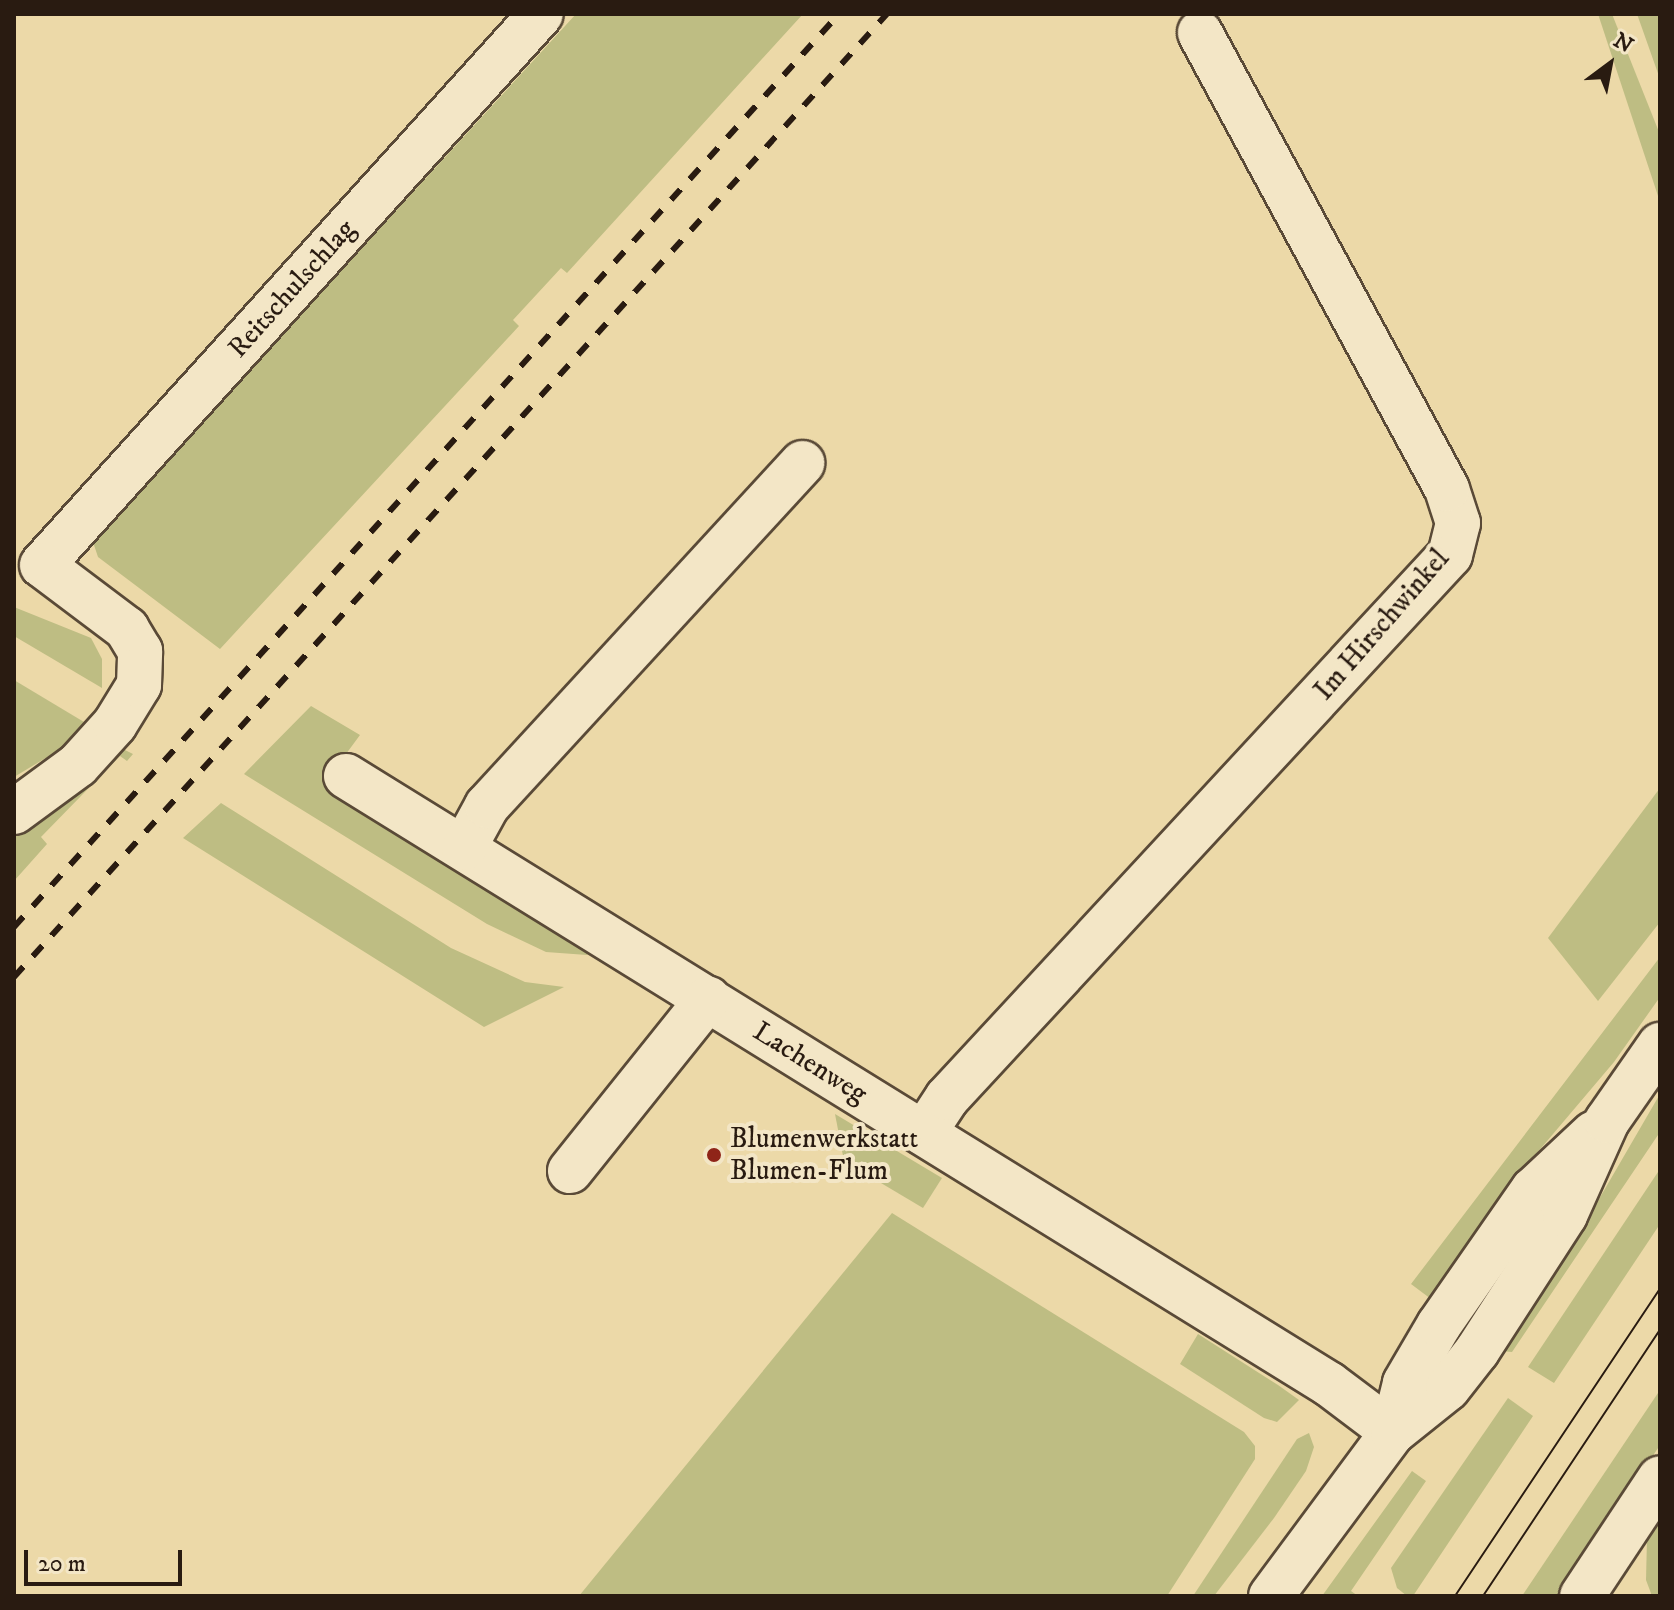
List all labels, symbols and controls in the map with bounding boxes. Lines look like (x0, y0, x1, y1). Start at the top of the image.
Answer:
north arrow (1570, 24, 1650, 104)
text: N (1608, 27, 1638, 59)
street label: Reitschulschlag (221, 213, 363, 365)
street label: Im Hirschwinkel (1307, 543, 1457, 707)
street label: Lachenweg (747, 1015, 873, 1111)
place label: Blumenwerkstatt Blumen-Flum (730, 1122, 918, 1188)
marker: Blumenwerkstatt Blumen-Flum (705, 1146, 723, 1164)
scale bar (28, 1534, 186, 1584)
text: 20 m (38, 1549, 86, 1579)

